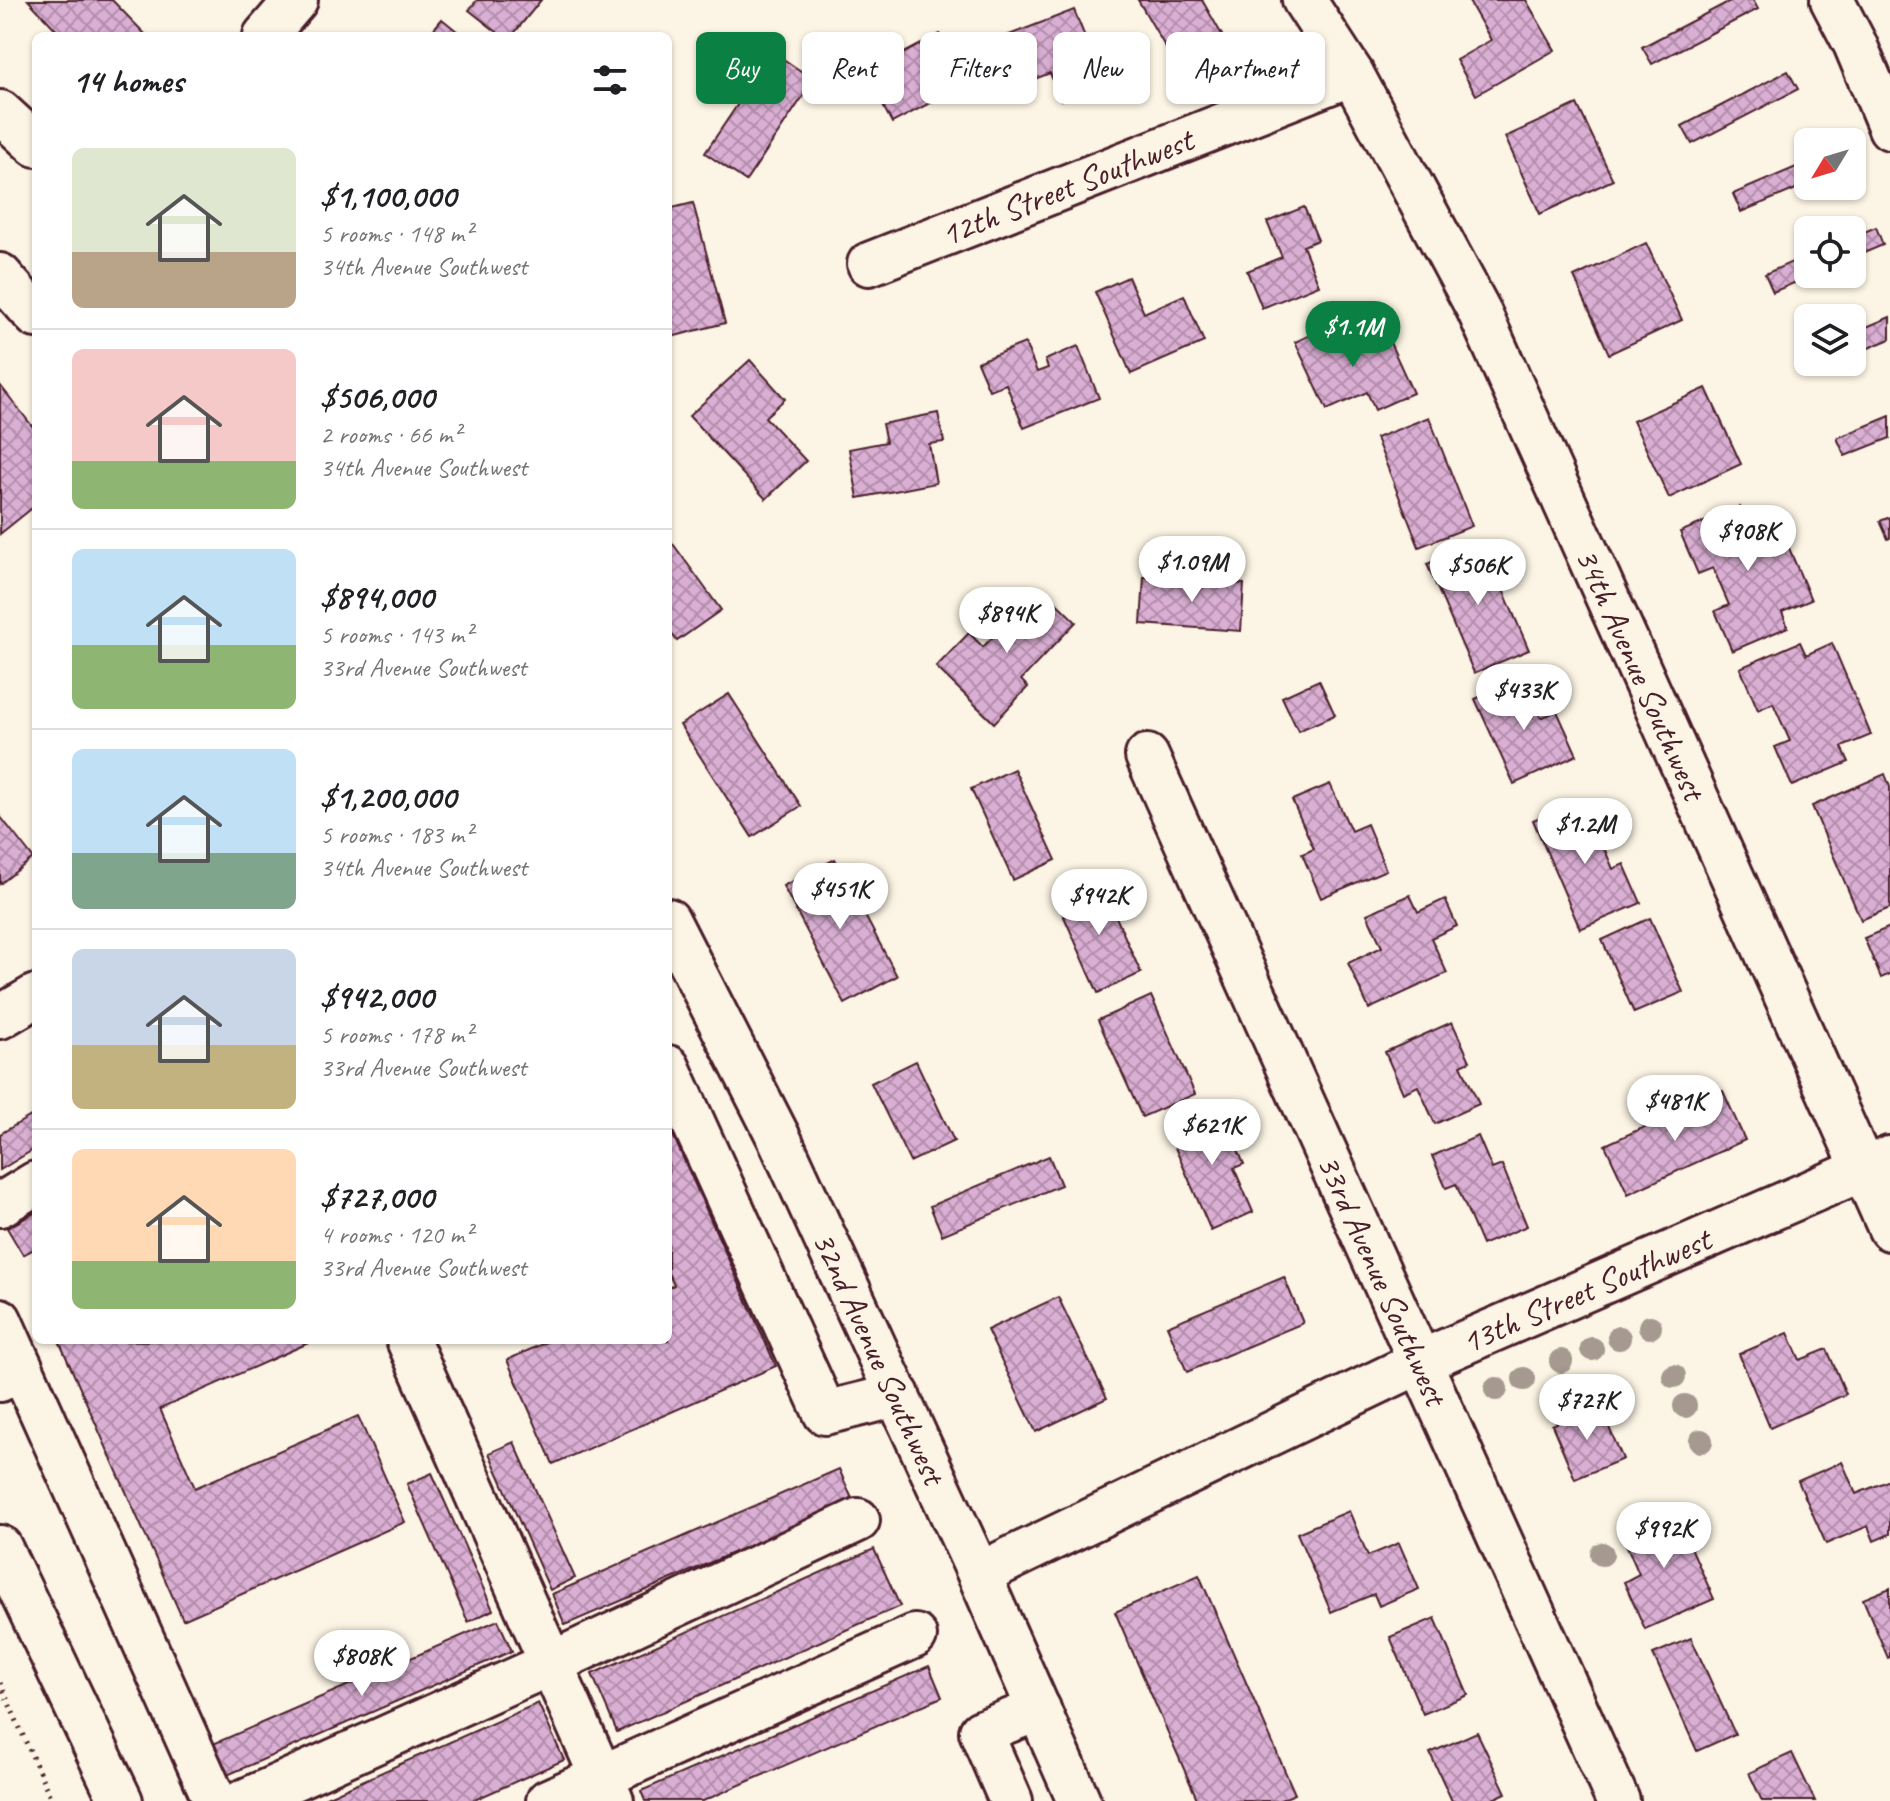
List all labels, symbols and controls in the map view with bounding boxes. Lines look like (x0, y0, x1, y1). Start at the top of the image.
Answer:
chip: Buy (696, 32, 786, 104)
chip: Rent (802, 32, 904, 104)
chip: Filters (920, 32, 1037, 104)
chip: New (1053, 32, 1150, 104)
chip: Apartment (1166, 32, 1325, 104)
icon: filters (588, 58, 632, 102)
text: 14 homes (72, 59, 183, 102)
street label: 12th Street Southwest (934, 117, 1202, 256)
north arrow (1794, 128, 1866, 200)
map controls (1794, 128, 1866, 376)
text: $1,100,000 (320, 174, 456, 217)
icon: home (136, 180, 232, 276)
button: locate (1794, 216, 1866, 288)
text: 5 rooms · 148 m² (320, 217, 472, 250)
text: 34th Avenue Southwest (320, 250, 527, 283)
pin: $1.1M (1297, 301, 1409, 369)
button: layers (1794, 304, 1866, 376)
text: $1.1M (1323, 310, 1383, 343)
text: $506,000 (320, 375, 434, 418)
icon: home (136, 381, 232, 477)
text: 2 rooms · 66 m² (320, 418, 461, 451)
text: 34th Avenue Southwest (320, 451, 527, 484)
pin: $908K (1692, 505, 1804, 573)
text: $908K (1718, 514, 1778, 547)
pin: $1.09M (1127, 536, 1257, 604)
pin: $506K (1422, 539, 1534, 607)
street label: 34th Avenue Southwest (1566, 541, 1717, 809)
text: $1.09M (1157, 545, 1227, 578)
text: $506K (1448, 548, 1508, 581)
text: $894,000 (320, 575, 433, 618)
icon: home (136, 581, 232, 677)
pin: $894K (951, 587, 1063, 655)
text: $894K (977, 596, 1037, 629)
text: 5 rooms · 143 m² (320, 618, 472, 651)
text: 33rd Avenue Southwest (320, 651, 526, 684)
pin: $433K (1468, 664, 1580, 732)
text: $433K (1494, 673, 1554, 706)
text: $1,200,000 (320, 775, 456, 818)
icon: home (136, 781, 232, 877)
pin: $1.2M (1529, 798, 1641, 866)
text: $1.2M (1555, 807, 1615, 840)
text: 5 rooms · 183 m² (320, 818, 472, 851)
text: 34th Avenue Southwest (320, 851, 527, 884)
pin: $451K (784, 863, 896, 931)
pin: $942K (1043, 869, 1155, 937)
text: $451K (810, 872, 870, 905)
text: $942K (1069, 878, 1129, 911)
text: $942,000 (320, 975, 433, 1018)
icon: home (136, 981, 232, 1077)
text: 5 rooms · 178 m² (320, 1018, 472, 1051)
text: 33rd Avenue Southwest (320, 1051, 526, 1084)
pin: $481K (1619, 1075, 1731, 1143)
text: $481K (1645, 1084, 1705, 1117)
pin: $621K (1156, 1099, 1268, 1167)
text: $621K (1182, 1108, 1242, 1141)
street label: 33rd Avenue Southwest (1307, 1148, 1459, 1415)
text: $727,000 (320, 1175, 434, 1218)
icon: home (136, 1181, 232, 1277)
street label: 13th Street Southwest (1455, 1216, 1720, 1363)
text: 4 rooms · 120 m² (320, 1218, 472, 1251)
street label: 32nd Avenue Southwest (803, 1224, 957, 1494)
text: 33rd Avenue Southwest (320, 1251, 526, 1284)
pin: $727K (1531, 1374, 1643, 1442)
text: $727K (1557, 1383, 1617, 1416)
pin: $992K (1608, 1502, 1720, 1570)
text: $992K (1634, 1511, 1694, 1544)
pin: $808K (306, 1630, 418, 1698)
text: $808K (332, 1639, 392, 1672)

